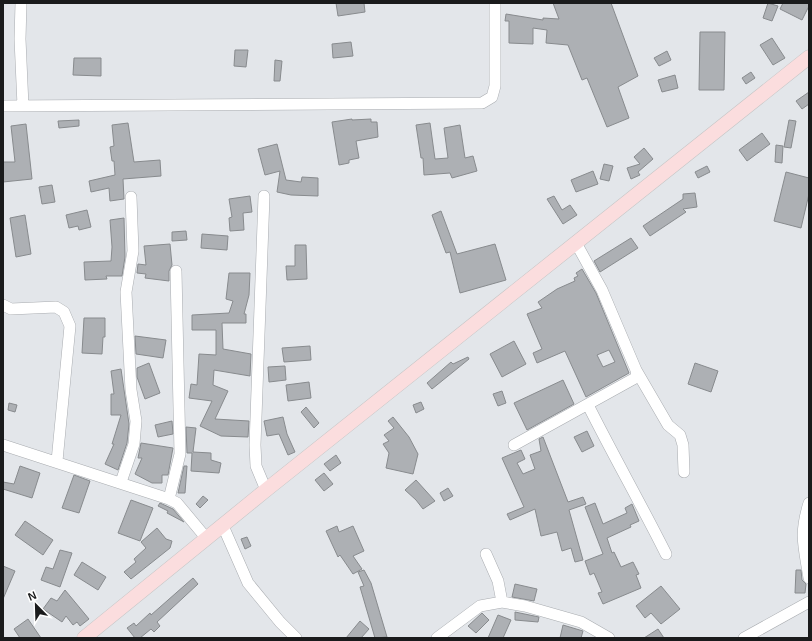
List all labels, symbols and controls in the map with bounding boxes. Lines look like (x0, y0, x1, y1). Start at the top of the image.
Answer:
north arrow (16, 585, 56, 625)
text: N (26, 589, 38, 603)

